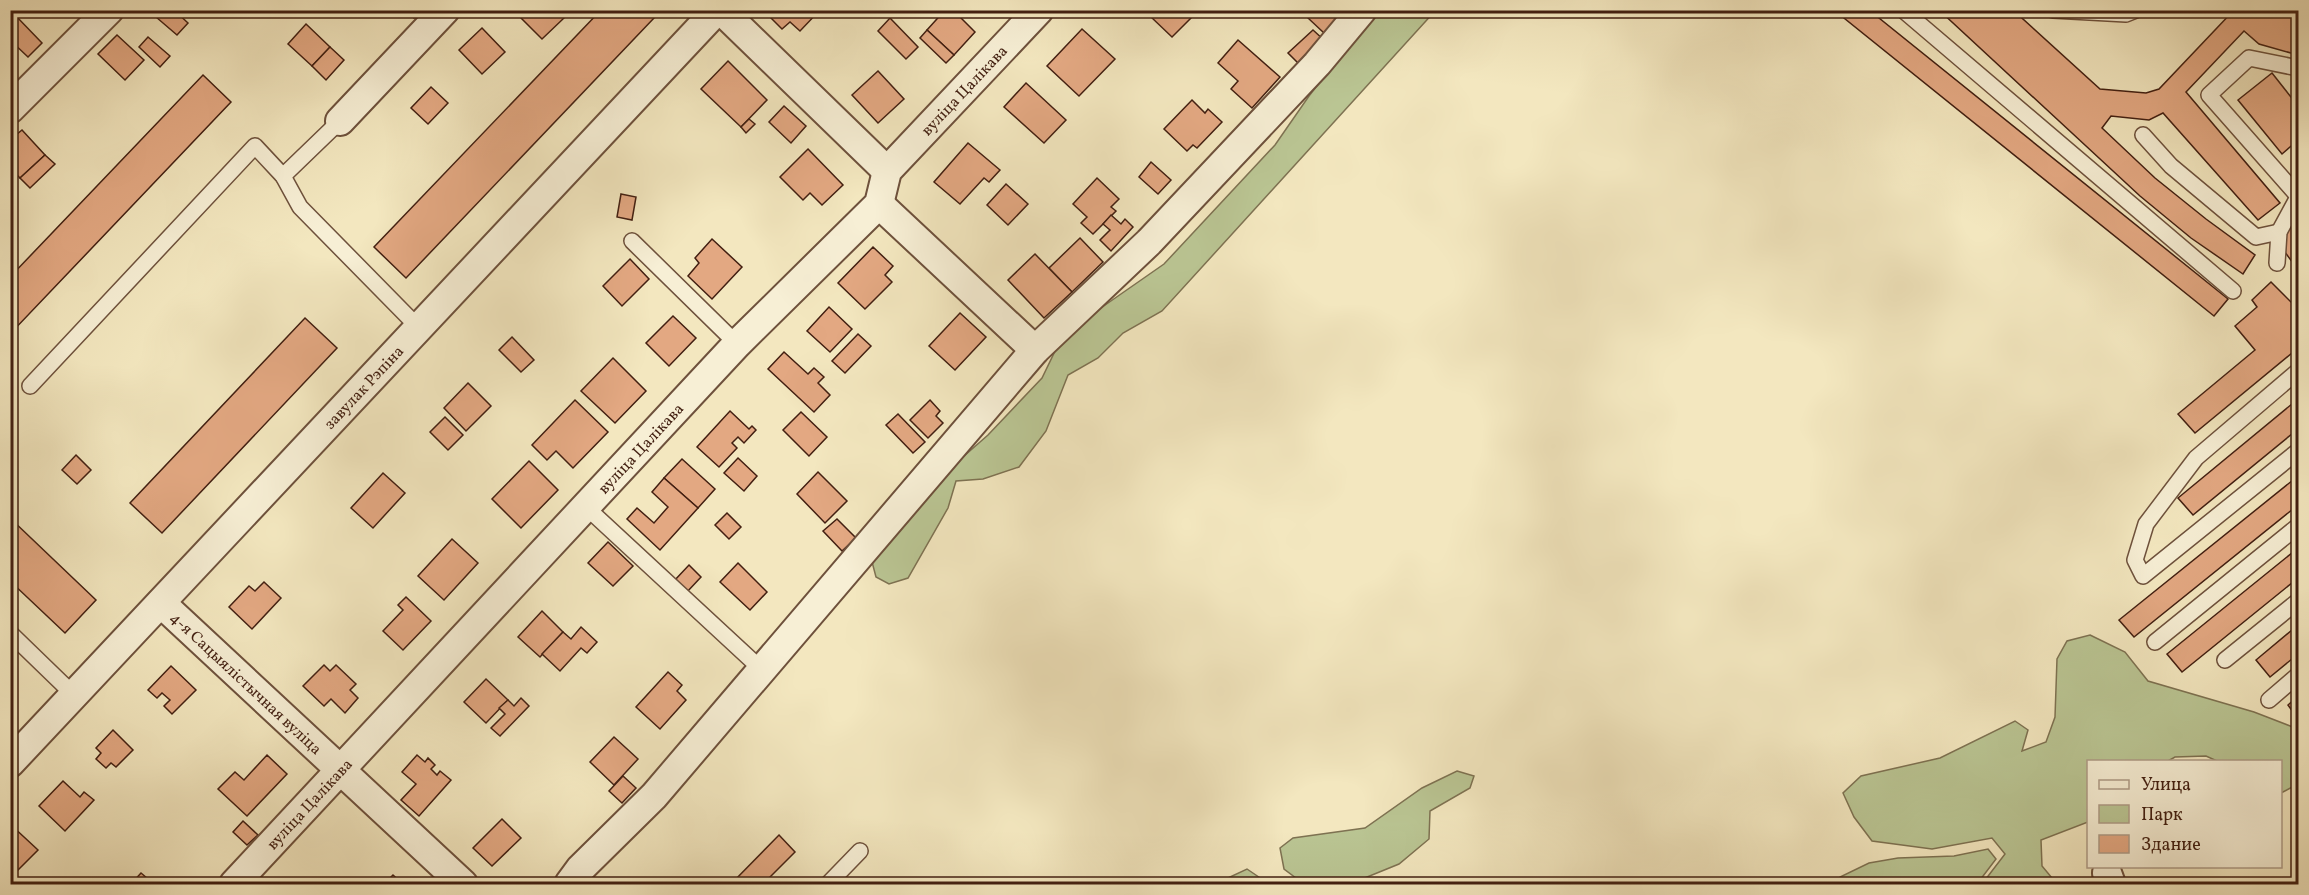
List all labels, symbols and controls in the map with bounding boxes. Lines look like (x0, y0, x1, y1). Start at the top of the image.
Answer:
street label: вуліца Цалікава (917, 41, 1013, 141)
street label: завулак Рэпіна (320, 341, 409, 435)
street label: вуліца Цалікава (594, 399, 690, 500)
street label: 4-я Сацыялістычная вуліца (164, 608, 326, 760)
street label: вуліца Цалікава (262, 755, 358, 855)
legend (2087, 760, 2282, 868)
text: Улица (2141, 773, 2191, 798)
text: Парк (2141, 803, 2183, 828)
text: Здание (2141, 833, 2201, 858)

